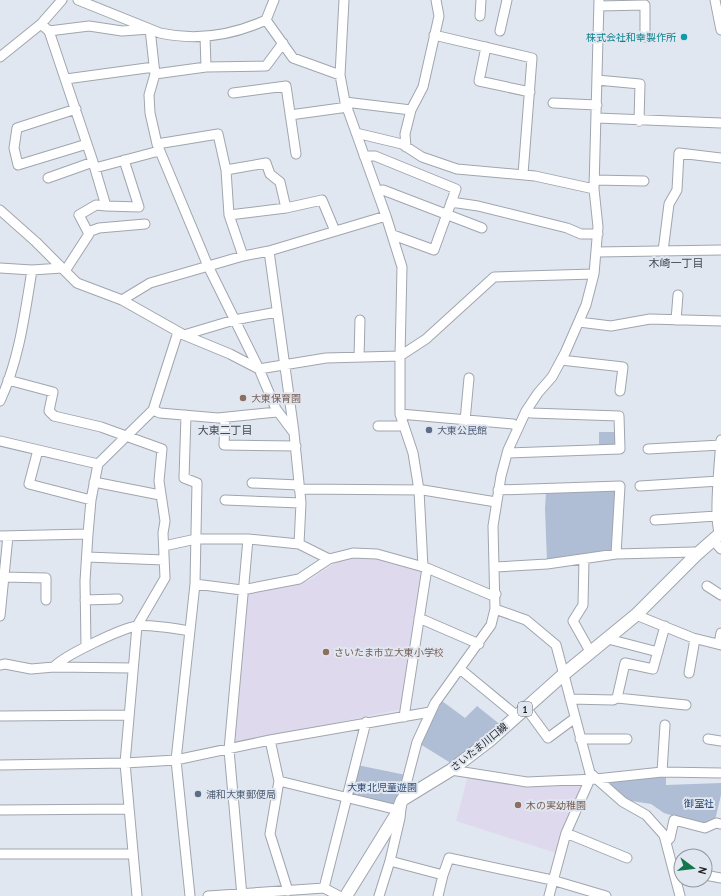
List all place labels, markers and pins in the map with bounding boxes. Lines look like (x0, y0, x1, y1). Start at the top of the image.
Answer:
place label: 株式会社和幸製作所 (586, 31, 676, 44)
marker: 株式会社和幸製作所 (679, 32, 689, 42)
place label: 大東保育園 (251, 392, 301, 405)
marker: 大東保育園 (238, 393, 248, 403)
place label: 大東公民館 (437, 424, 487, 437)
marker: 大東公民館 (424, 425, 434, 435)
place label: さいたま市立大東小学校 (334, 646, 444, 659)
marker: さいたま市立大東小学校 (321, 647, 331, 657)
place label: 浦和大東郵便局 (206, 788, 276, 801)
marker: 浦和大東郵便局 (193, 789, 203, 799)
place label: 木の実幼稚園 (526, 799, 586, 812)
marker: 木の実幼稚園 (513, 800, 523, 810)

